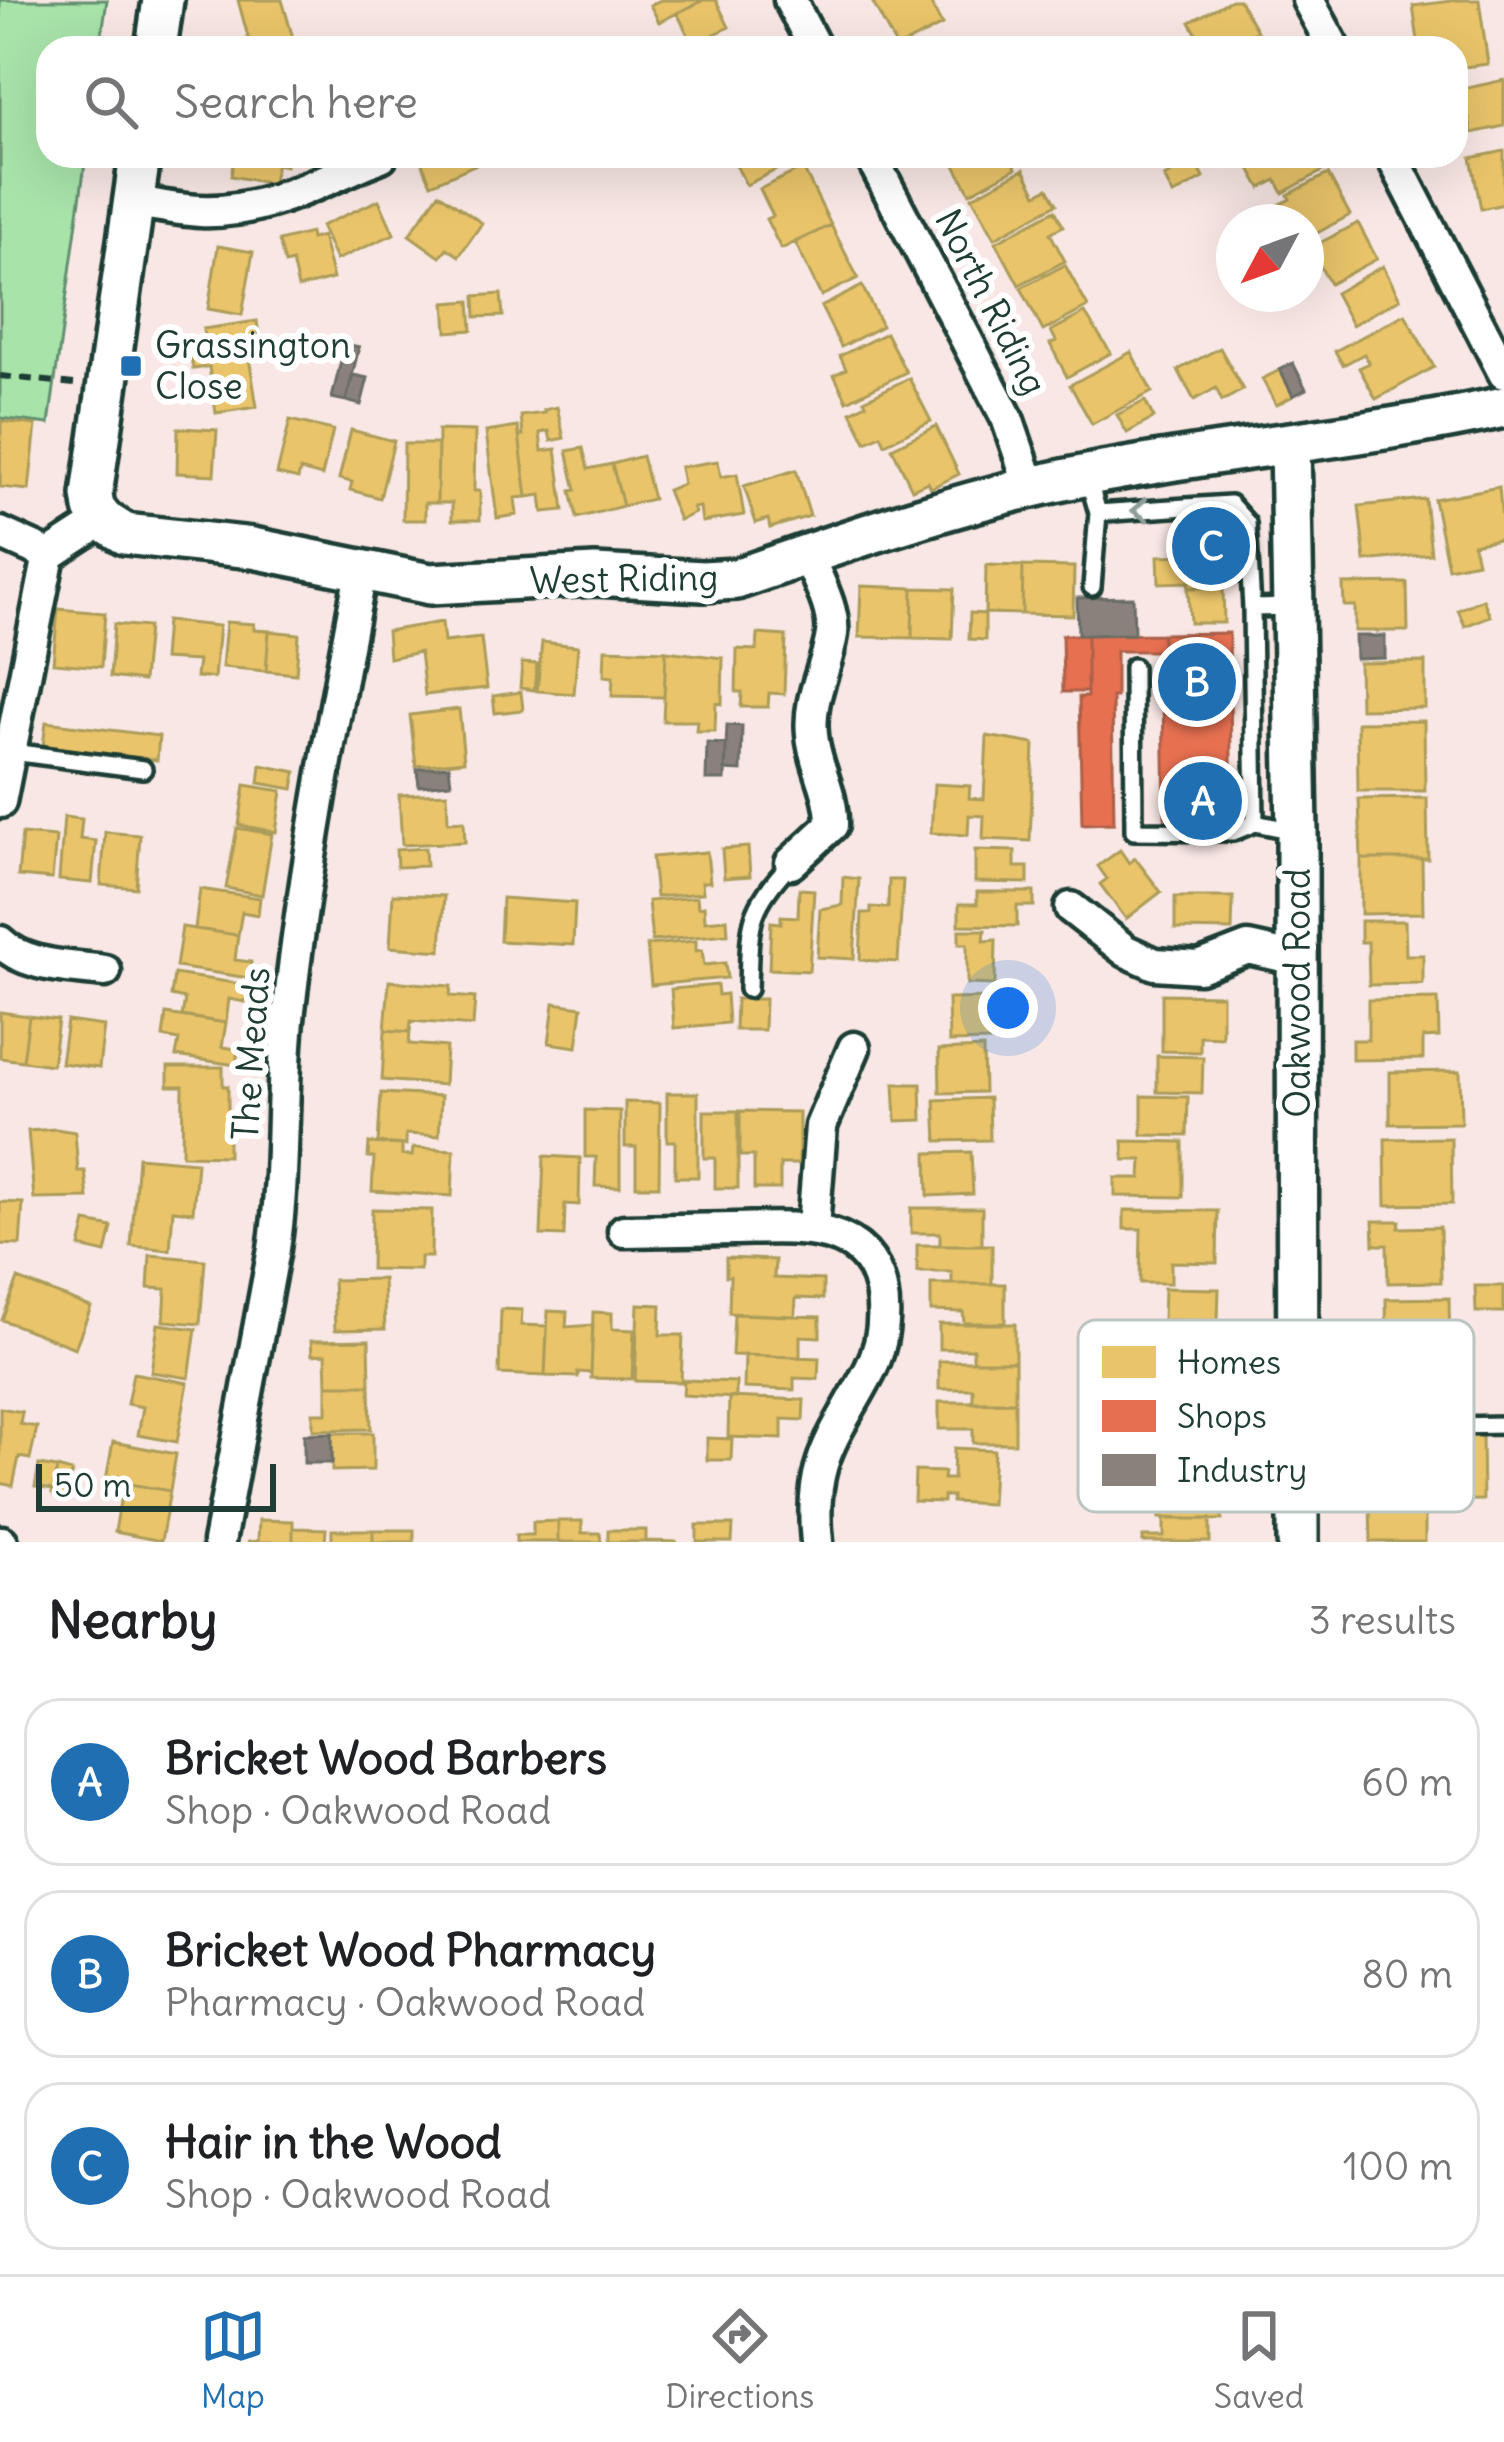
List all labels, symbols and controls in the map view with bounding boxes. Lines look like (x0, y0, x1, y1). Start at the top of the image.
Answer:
search box (36, 36, 1468, 168)
icon: search (78, 69, 144, 135)
text: Search here (174, 74, 418, 130)
street label: North Riding (925, 202, 1057, 402)
north arrow (1216, 204, 1324, 312)
place label: Grassington Close (155, 323, 351, 409)
marker: Grassington Close (118, 353, 144, 379)
one-way arrow (1130, 497, 1149, 523)
pin: C (1172, 501, 1250, 591)
street label: West Riding (529, 555, 719, 603)
pin: B (1158, 637, 1236, 727)
pin: A (1164, 756, 1242, 846)
street label: Oakwood Road (1275, 868, 1320, 1118)
street label: The Meads (222, 966, 280, 1142)
your location (978, 978, 1038, 1038)
legend (1078, 1320, 1474, 1512)
text: Homes (1177, 1341, 1281, 1383)
text: Shops (1177, 1395, 1267, 1437)
text: Industry (1177, 1449, 1307, 1491)
scale bar (36, 1458, 276, 1511)
text: 50 m (54, 1464, 131, 1506)
text: Nearby (48, 1588, 217, 1652)
text: 3 results (1309, 1596, 1456, 1645)
text: Bricket Wood Barbers (165, 1730, 607, 1786)
text: A (77, 1758, 103, 1807)
text: 60 m (1361, 1758, 1453, 1807)
text: Shop · Oakwood Road (165, 1786, 551, 1835)
text: Bricket Wood Pharmacy (165, 1922, 656, 1978)
text: B (77, 1950, 103, 1999)
text: 80 m (1361, 1950, 1453, 1999)
text: Pharmacy · Oakwood Road (165, 1978, 645, 2027)
text: Hair in the Wood (165, 2114, 501, 2170)
text: C (77, 2142, 103, 2191)
text: 100 m (1343, 2142, 1453, 2191)
text: Shop · Oakwood Road (165, 2170, 551, 2219)
tab: Map (200, 2303, 266, 2417)
tab: Directions (665, 2303, 814, 2417)
tab: Saved (1214, 2303, 1304, 2417)

